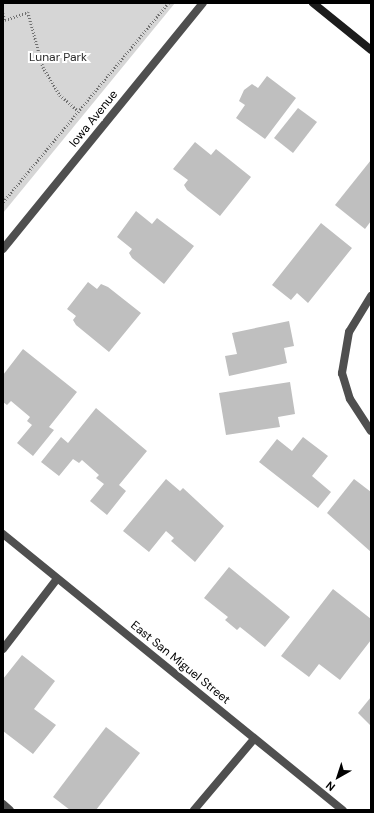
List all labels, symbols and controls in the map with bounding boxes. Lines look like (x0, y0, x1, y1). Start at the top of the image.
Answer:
park label: Lunar Park (29, 51, 87, 65)
street label: Iowa Avenue (67, 88, 121, 150)
street label: East San Miguel Street (127, 618, 233, 708)
north arrow (318, 757, 358, 797)
text: N (323, 778, 338, 794)

